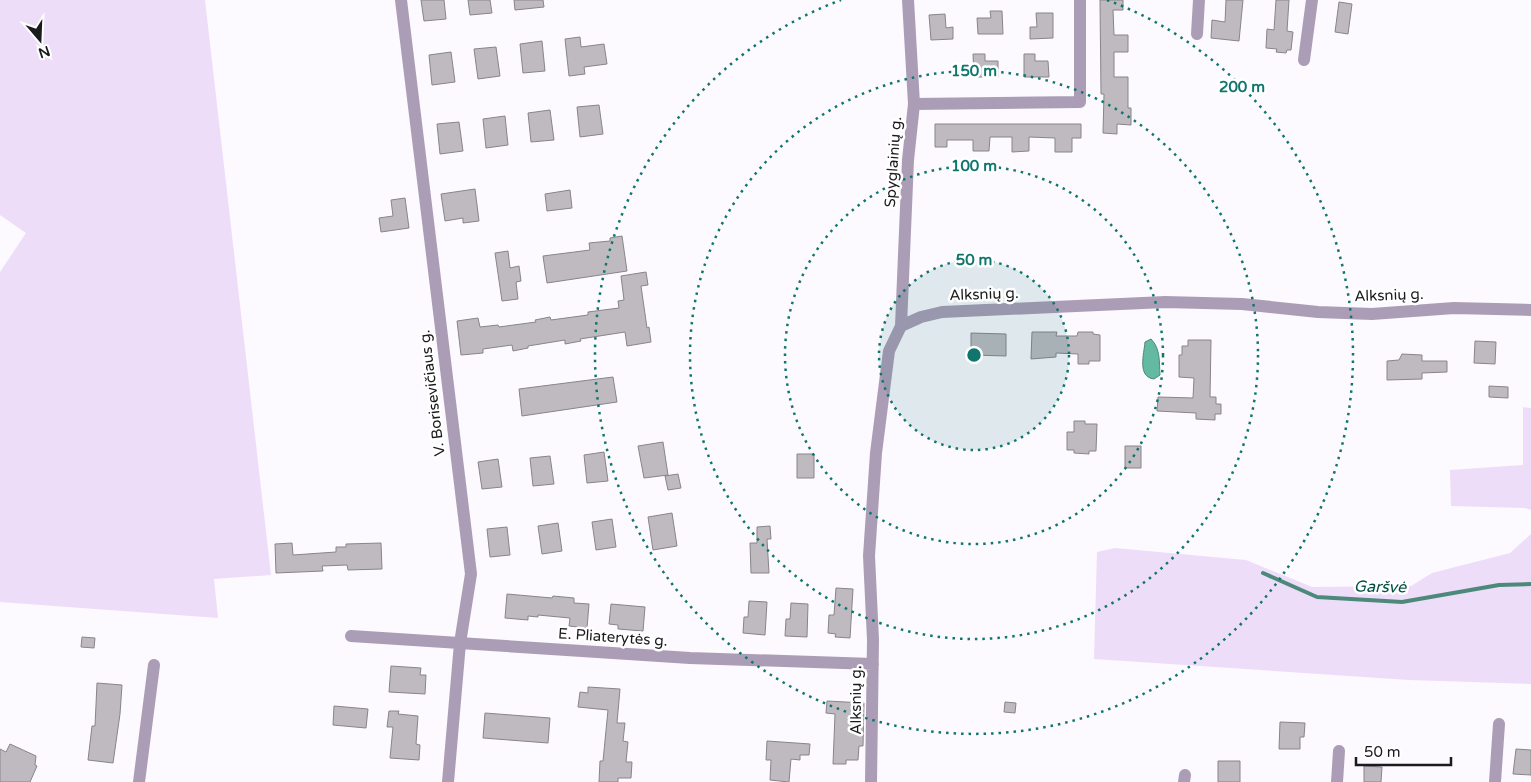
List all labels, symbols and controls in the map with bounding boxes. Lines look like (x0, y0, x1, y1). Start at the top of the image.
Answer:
north arrow (15, 15, 65, 65)
text: N (36, 42, 52, 62)
text: 150 m (951, 62, 997, 80)
text: 200 m (1219, 78, 1265, 96)
street label: Spyglainių g. (881, 116, 905, 208)
text: 100 m (951, 157, 997, 175)
text: 50 m (956, 251, 992, 269)
street label: Alksnių g. (949, 284, 1019, 304)
street label: Alksnių g. (1354, 285, 1424, 305)
street label: V. Borisevičiaus g. (415, 329, 449, 457)
centre of rings (965, 346, 983, 364)
water label: Garšvė (1354, 577, 1407, 597)
street label: E. Pliaterytės g. (558, 624, 668, 650)
street label: Alksnių g. (847, 665, 865, 735)
scale bar (1356, 734, 1451, 766)
text: 50 m (1364, 743, 1401, 761)

